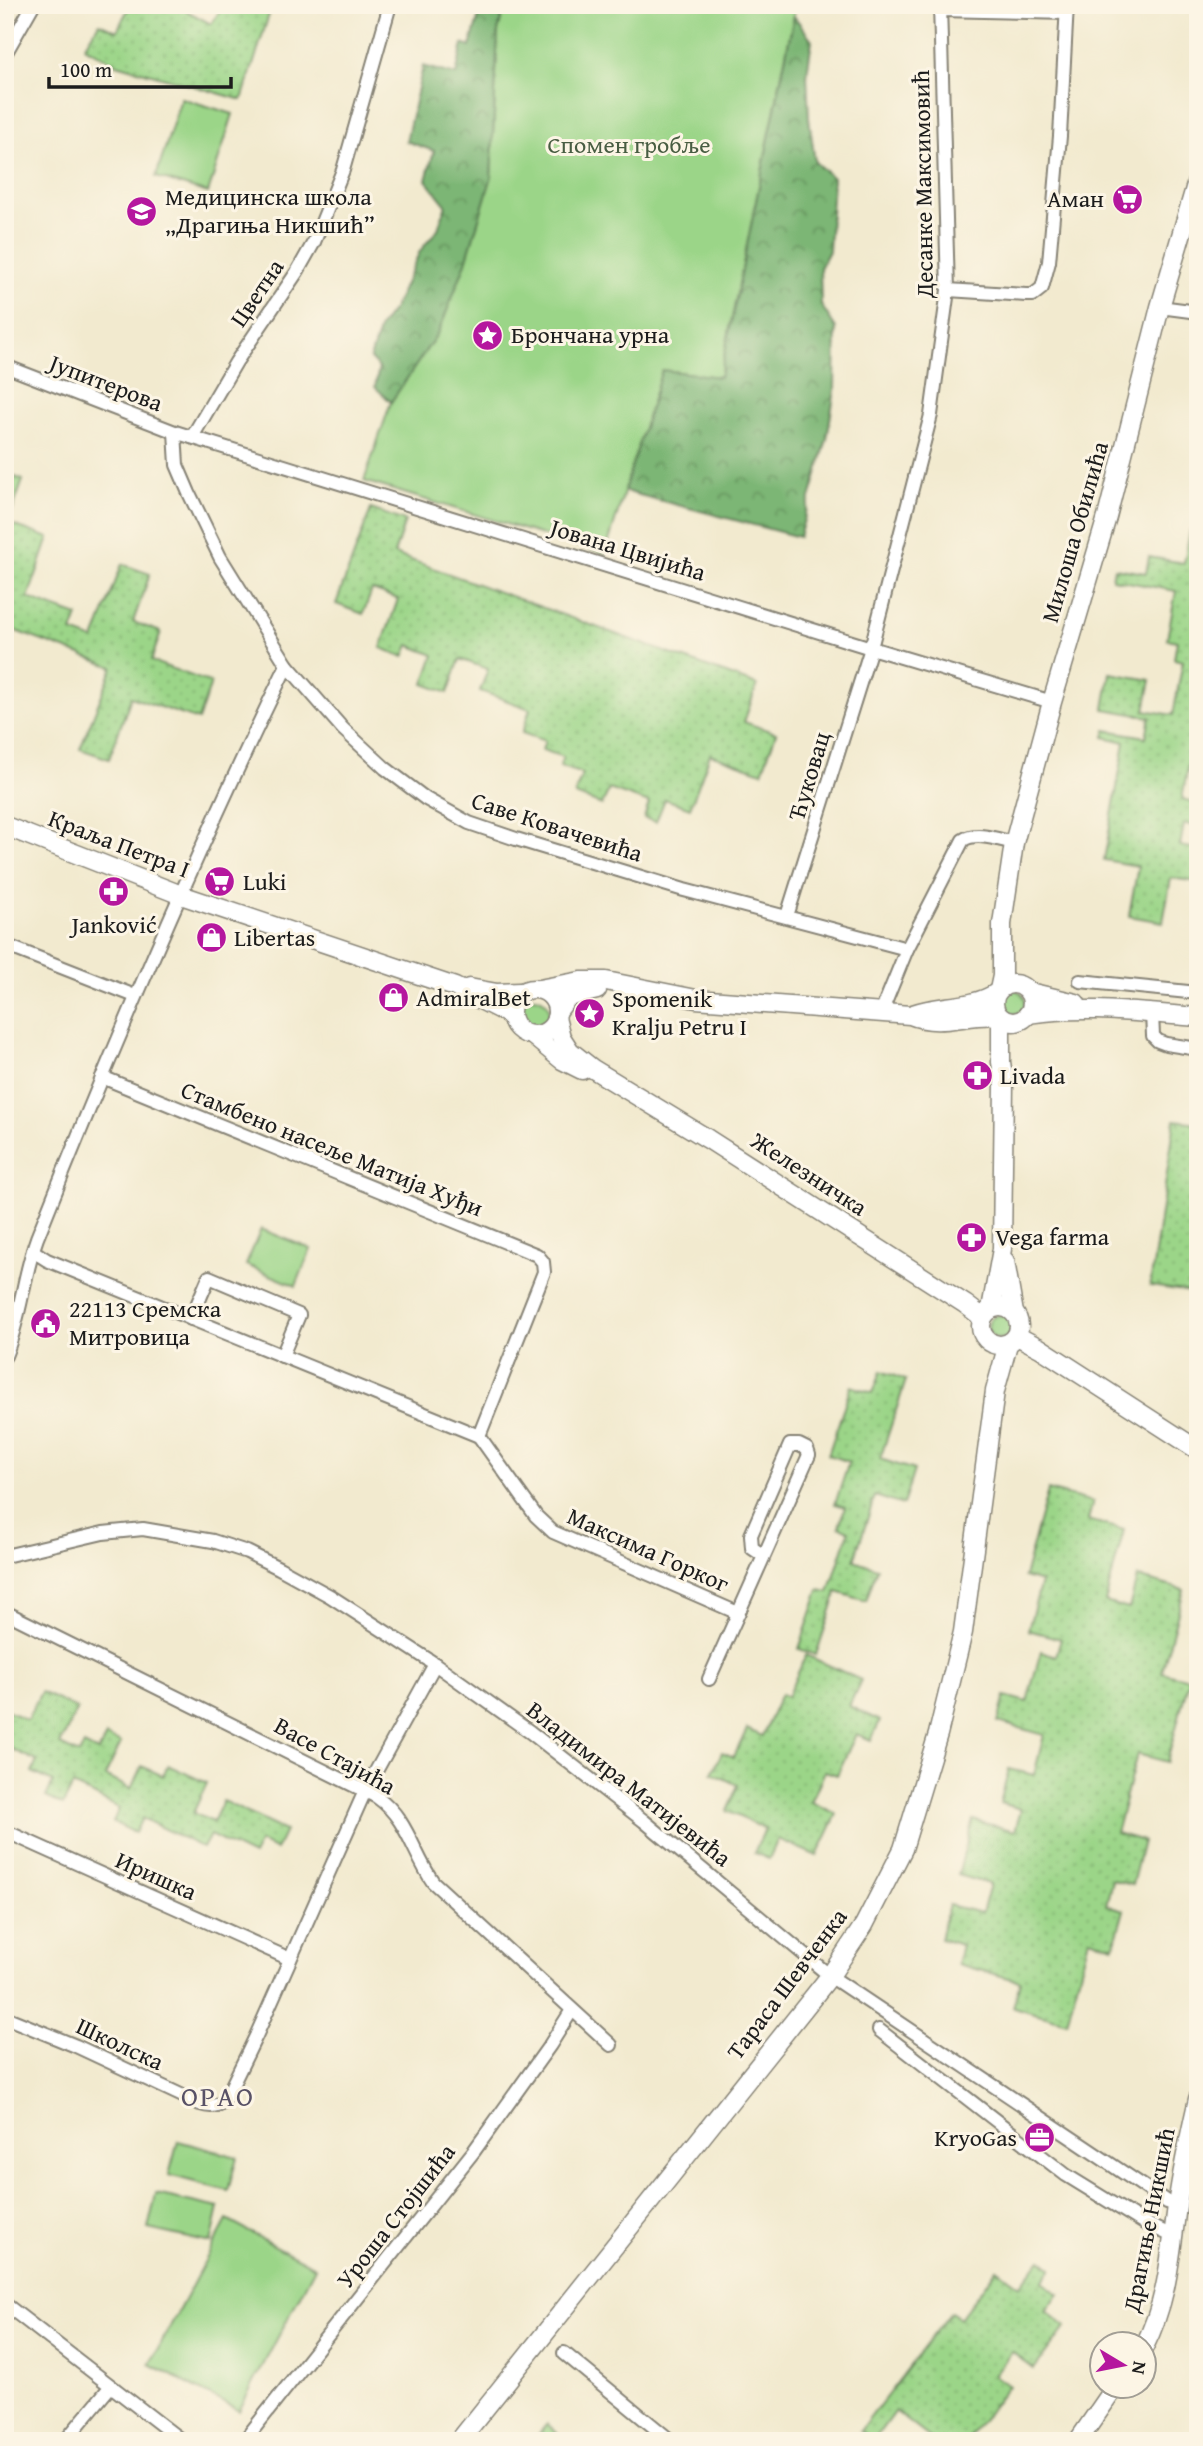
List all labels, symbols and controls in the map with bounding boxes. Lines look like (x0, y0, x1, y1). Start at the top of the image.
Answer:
scale bar (49, 46, 231, 90)
text: 100 m (60, 54, 112, 85)
street label: Десанке Максимовић (903, 69, 942, 299)
park label: Спомен гробље (548, 127, 711, 162)
place label: Медицинска школа „Драгиња Никшић” (165, 179, 375, 242)
place label: Аман (1047, 181, 1104, 216)
supermarket icon: Аман (1110, 182, 1144, 216)
school or university icon: Медицинска школа „Драгиња Никшић” (125, 194, 159, 228)
street label: Цветна (221, 251, 292, 334)
place label: Брончана урна (511, 317, 670, 352)
place icon: Брончана урна (471, 318, 505, 352)
street label: Јупитерова (42, 344, 168, 420)
street label: Милоша Обилића (1032, 437, 1117, 627)
street label: Јована Цвијића (543, 508, 711, 590)
street label: Ћуковац (778, 727, 839, 825)
street label: Саве Ковачевића (467, 782, 648, 871)
street label: Краља Петра I (43, 801, 195, 887)
place label: Luki (243, 864, 287, 899)
supermarket icon: Luki (203, 865, 237, 899)
pharmacy icon: Janković (97, 874, 131, 908)
place label: Janković (68, 907, 157, 942)
place label: Libertas (234, 920, 315, 955)
shop icon: Libertas (194, 921, 228, 955)
place label: AdmiralBet (416, 980, 531, 1015)
shop icon: AdmiralBet (376, 981, 410, 1015)
place label: Spomenik Kralju Petru I (612, 981, 747, 1044)
place icon: Spomenik Kralju Petru I (572, 996, 606, 1030)
place label: Livada (1000, 1058, 1066, 1093)
pharmacy icon: Livada (960, 1059, 994, 1093)
street label: Стамбено насеље Матија Хуђи (176, 1072, 488, 1225)
street label: Железничка (743, 1122, 875, 1225)
place label: Vega farma (995, 1219, 1110, 1254)
pharmacy icon: Vega farma (955, 1220, 989, 1254)
place label: 22113 Сремска Митровица (69, 1291, 222, 1354)
public building icon: 22113 Сремска Митровица (29, 1306, 63, 1340)
street label: Максима Горког (562, 1498, 735, 1601)
street label: Владимира Матијевића (519, 1692, 740, 1875)
street label: Васе Стајића (268, 1708, 403, 1804)
street label: Иришка (110, 1842, 203, 1909)
street label: Тараса Шевченка (718, 1900, 856, 2067)
street label: Школска (71, 2008, 170, 2079)
district label: ОРАО (181, 2075, 255, 2116)
place label: KryoGas (934, 2120, 1017, 2155)
office icon: KryoGas (1023, 2121, 1057, 2155)
street label: Драгиње Никшић (1113, 2124, 1184, 2316)
street label: Уроша Стојшића (328, 2135, 464, 2296)
north arrow (1088, 2330, 1158, 2400)
text: N (1125, 2359, 1155, 2377)

